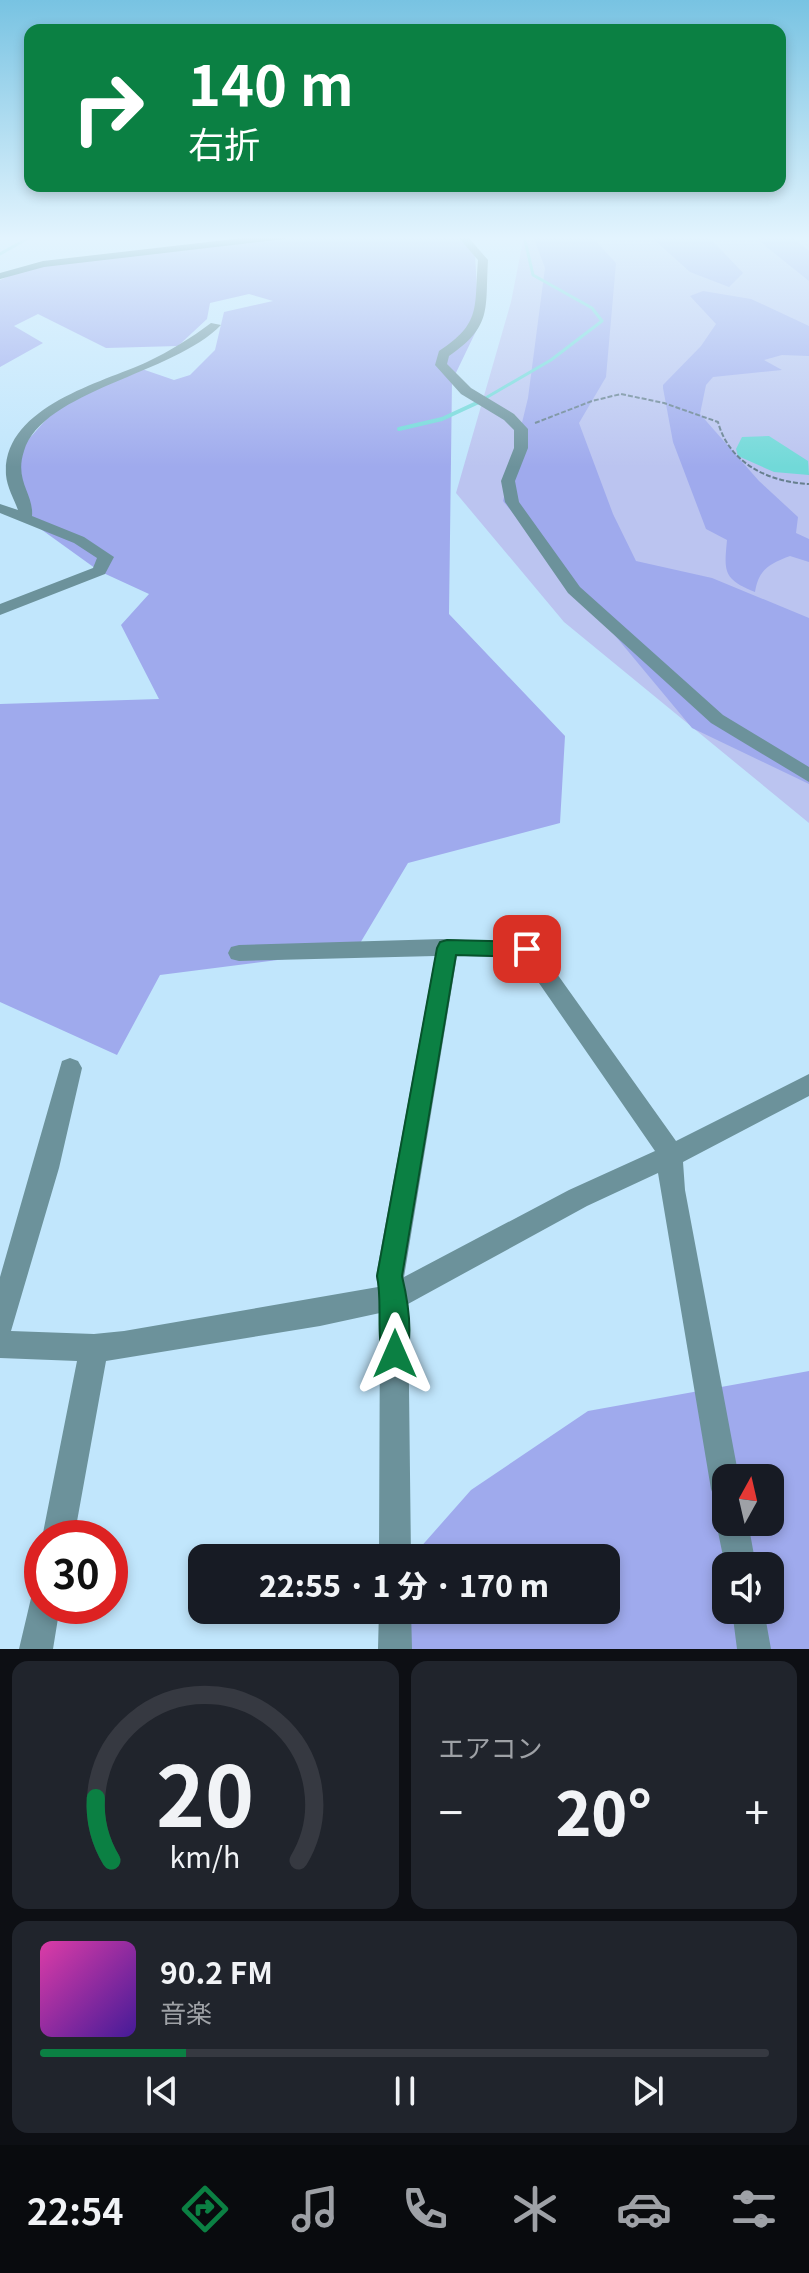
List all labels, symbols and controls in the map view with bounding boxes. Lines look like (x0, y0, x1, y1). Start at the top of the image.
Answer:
text: 140 m (188, 41, 354, 122)
icon: right (56, 56, 160, 160)
text: 右折 (188, 116, 260, 168)
pin (493, 915, 561, 983)
icon: arrive (505, 927, 549, 971)
position arrow (353, 1312, 437, 1396)
north arrow (712, 1464, 784, 1536)
map controls (712, 1464, 784, 1624)
speed limit sign: 30 (24, 1520, 128, 1624)
button: sound (712, 1552, 784, 1624)
text: 22:55 · 1 分 · 170 m (259, 1562, 549, 1606)
text: エアコン (439, 1728, 543, 1765)
text: 20 (156, 1730, 254, 1851)
text: 20° (555, 1766, 652, 1853)
text: − (439, 1778, 463, 1842)
text: + (745, 1778, 769, 1842)
text: km/h (170, 1835, 241, 1876)
text: 90.2 FM (160, 1949, 273, 1993)
text: 音楽 (160, 1993, 212, 2030)
icon: previous (140, 2069, 184, 2113)
icon: pause (383, 2069, 427, 2113)
icon: next (626, 2069, 670, 2113)
icon: directions (177, 2181, 233, 2237)
icon: music (287, 2181, 343, 2237)
icon: phone (397, 2181, 453, 2237)
icon: climate (507, 2181, 563, 2237)
icon: car (616, 2181, 672, 2237)
icon: filters (726, 2181, 782, 2237)
text: 22:54 (27, 2183, 124, 2235)

